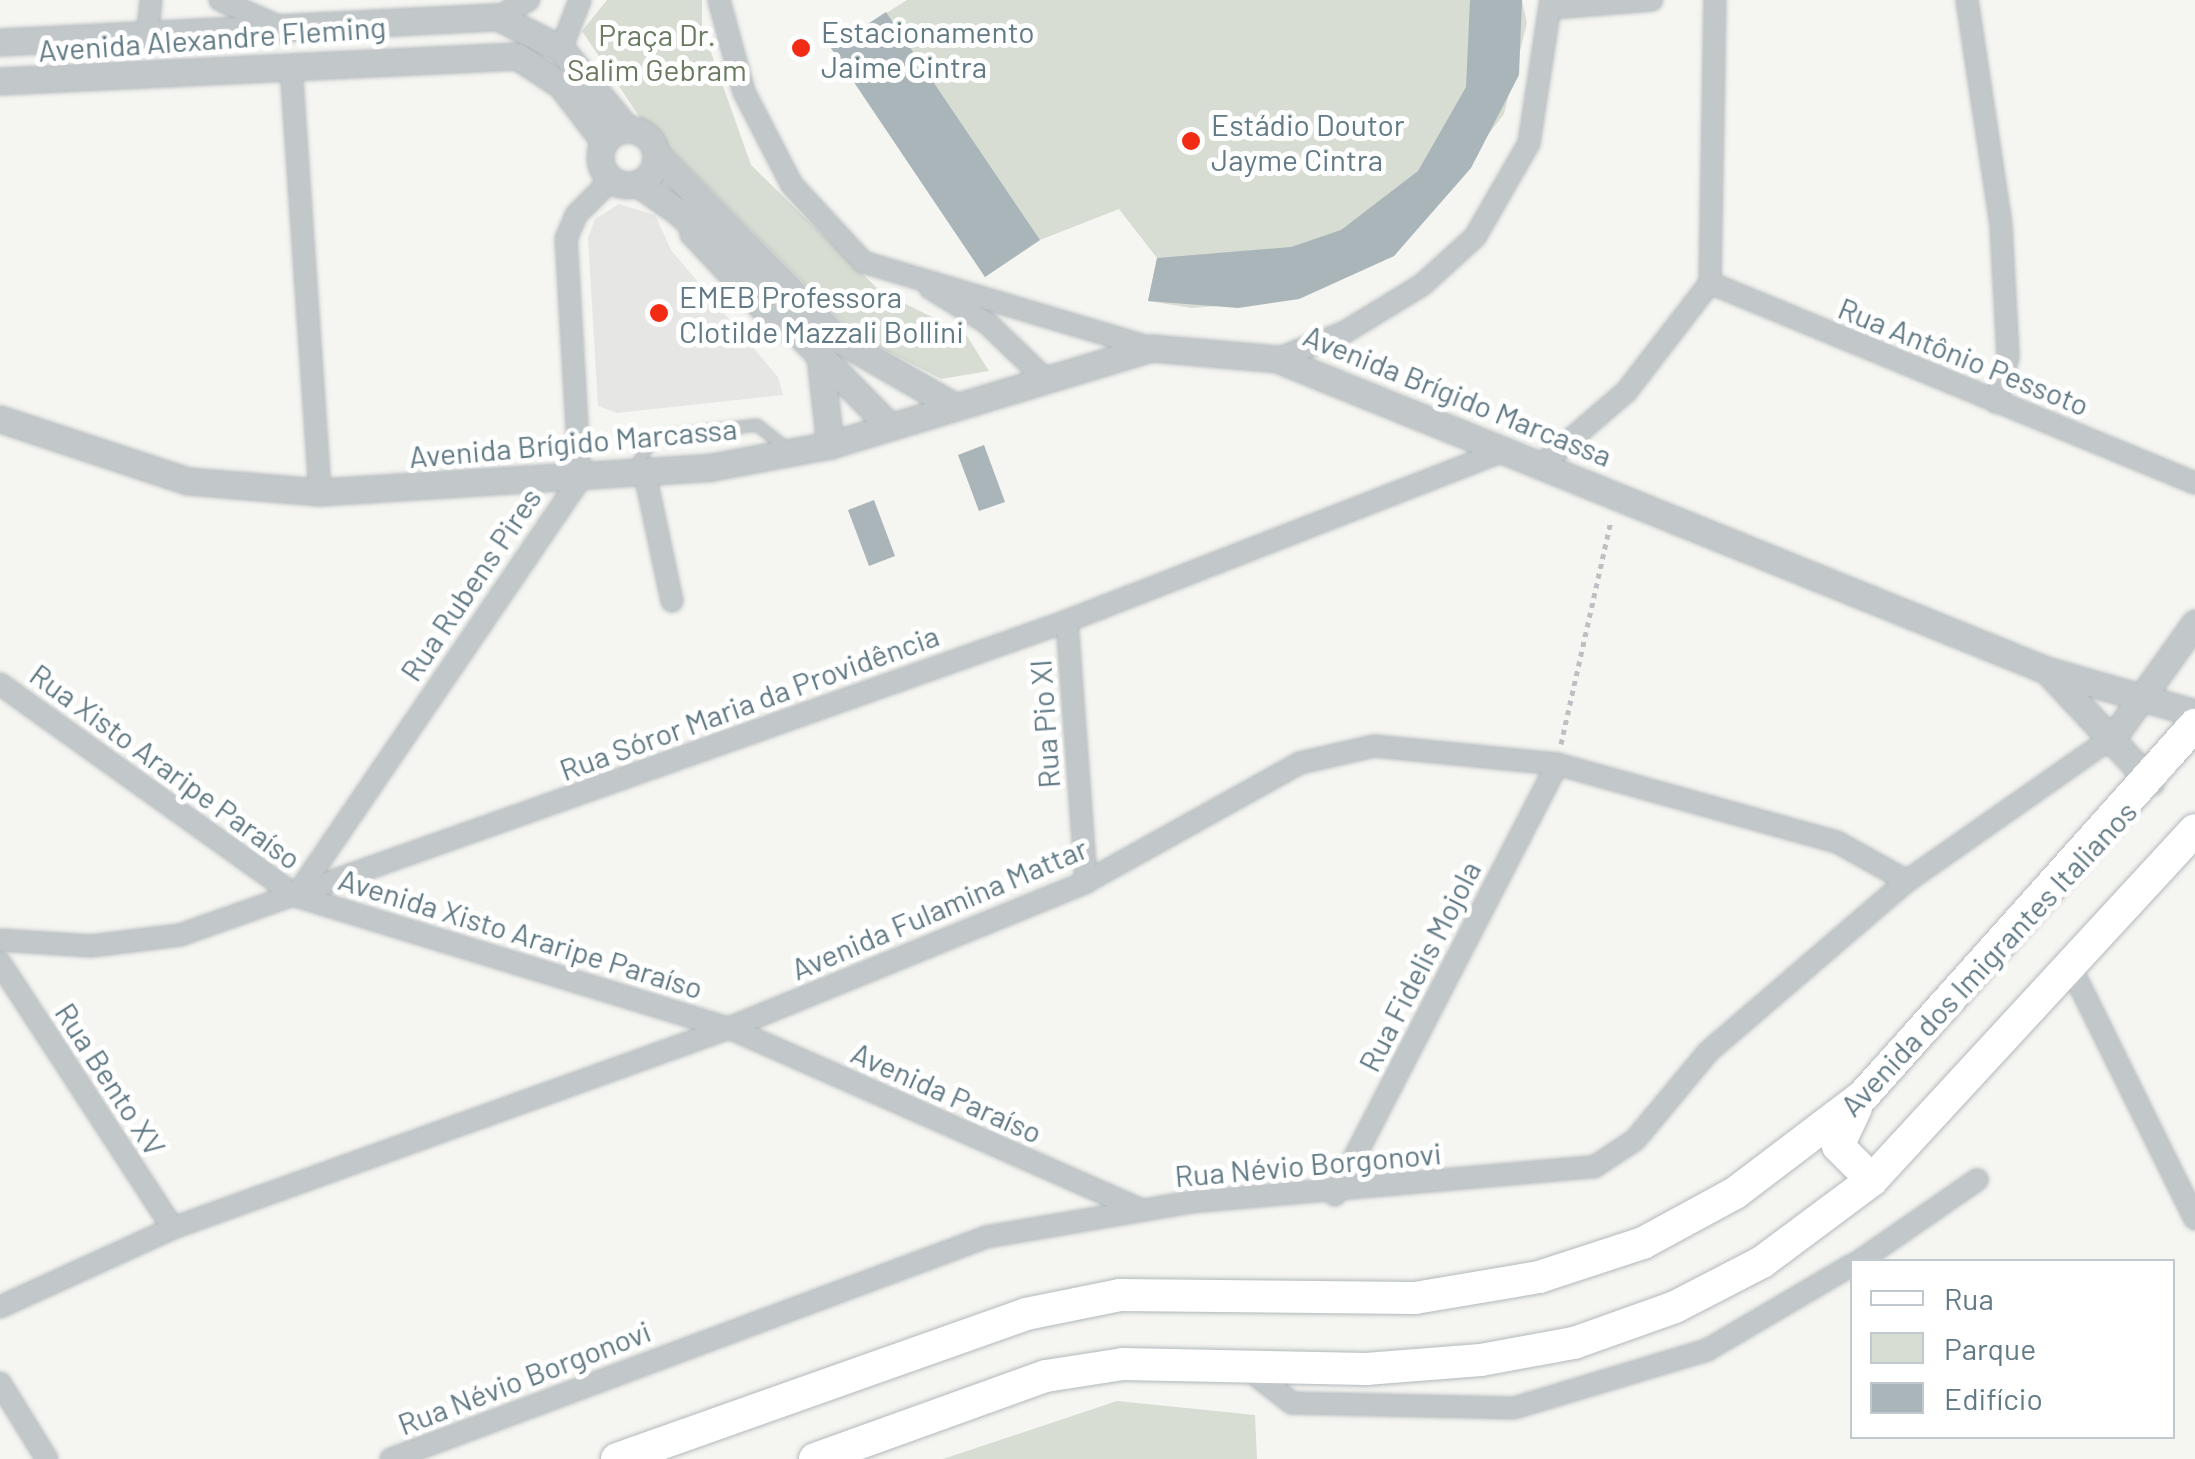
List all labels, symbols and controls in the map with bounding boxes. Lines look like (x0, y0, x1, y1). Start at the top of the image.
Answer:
street label: Avenida Alexandre Fleming (37, 8, 387, 68)
place label: Estacionamento Jaime Cintra (821, 13, 1034, 84)
park label: Praça Dr. Salim Gebram (567, 16, 747, 86)
marker: Estacionamento Jaime Cintra (790, 37, 812, 59)
place label: Estádio Doutor Jayme Cintra (1211, 106, 1405, 176)
marker: Estádio Doutor Jayme Cintra (1180, 130, 1202, 152)
place label: EMEB Professora Clotilde Mazzali Bollini (679, 278, 964, 348)
street label: Rua Antônio Pessoto (1833, 289, 2095, 423)
marker: EMEB Professora Clotilde Mazzali Bollini (648, 302, 670, 324)
street label: Avenida Brígido Marcassa (1299, 317, 1617, 473)
street label: Avenida Brígido Marcassa (407, 410, 739, 474)
street label: Rua Rubens Pires (392, 481, 548, 687)
street label: Rua Sóror Maria da Providência (554, 617, 944, 787)
street label: Rua Xisto Araripe Paraíso (24, 656, 308, 876)
street label: Rua Pio XI (1022, 658, 1066, 790)
street label: Avenida dos Imigrantes Italianos (1832, 793, 2144, 1123)
street label: Avenida Fulamina Mattar (785, 829, 1093, 987)
street label: Rua Fidelis Mojola (1350, 855, 1488, 1077)
street label: Avenida Xisto Araripe Paraíso (335, 860, 707, 1006)
street label: Rua Bento XV (48, 996, 174, 1162)
street label: Avenida Paraíso (846, 1034, 1048, 1150)
street label: Rua Névio Borgonovi (1173, 1134, 1443, 1194)
legend (1850, 1259, 2175, 1439)
text: Rua (1944, 1280, 1994, 1316)
street label: Rua Névio Borgonovi (393, 1312, 655, 1442)
text: Parque (1944, 1330, 2036, 1366)
text: Edifício (1944, 1380, 2043, 1416)

